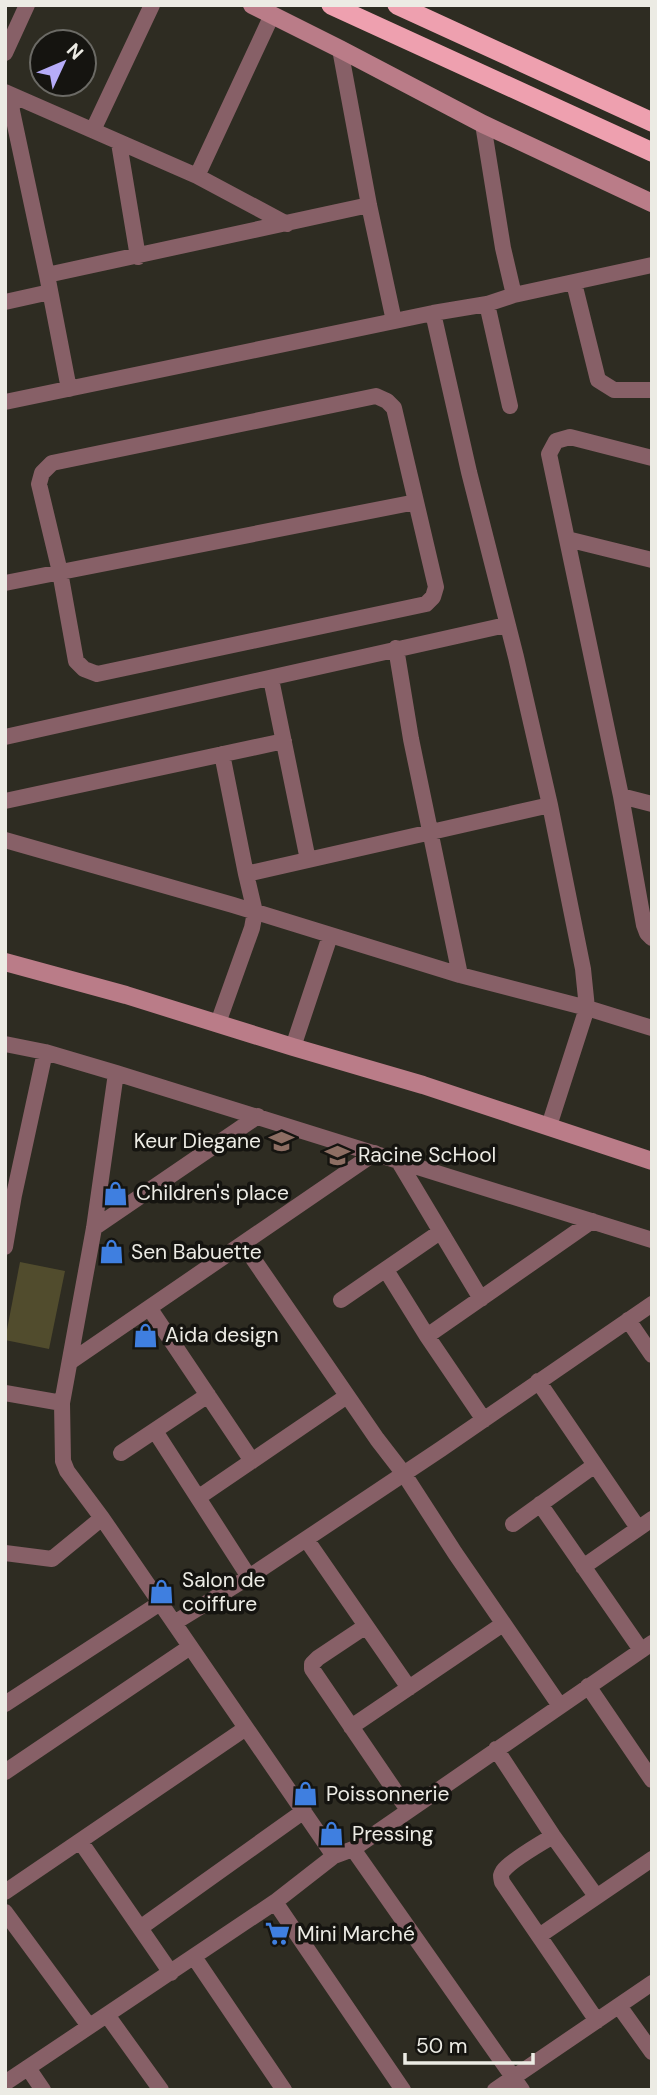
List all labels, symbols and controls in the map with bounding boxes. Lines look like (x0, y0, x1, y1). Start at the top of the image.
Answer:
north arrow (28, 28, 98, 98)
text: N (61, 38, 89, 65)
place label: Keur Diegane (134, 1127, 261, 1155)
school or university icon: Keur Diegane (267, 1127, 295, 1155)
school or university icon: Racine ScHool (324, 1141, 352, 1169)
place label: Racine ScHool (358, 1141, 496, 1169)
shop icon: Children's place (102, 1179, 130, 1207)
place label: Children's place (136, 1179, 289, 1207)
shop icon: Sen Babuette (97, 1238, 125, 1266)
place label: Sen Babuette (131, 1238, 262, 1266)
shop icon: Aida design (131, 1321, 159, 1349)
place label: Aida design (165, 1321, 279, 1349)
place label: Salon de coiffure (182, 1566, 266, 1618)
shop icon: Salon de coiffure (148, 1578, 176, 1606)
shop icon: Poissonnerie (292, 1780, 320, 1808)
place label: Poissonnerie (326, 1780, 449, 1808)
shop icon: Pressing (318, 1820, 346, 1848)
place label: Pressing (352, 1820, 434, 1848)
supermarket icon: Mini Marché (263, 1920, 291, 1948)
place label: Mini Marché (297, 1920, 415, 1948)
scale bar (405, 2022, 533, 2066)
text: 50 m (416, 2032, 467, 2060)

